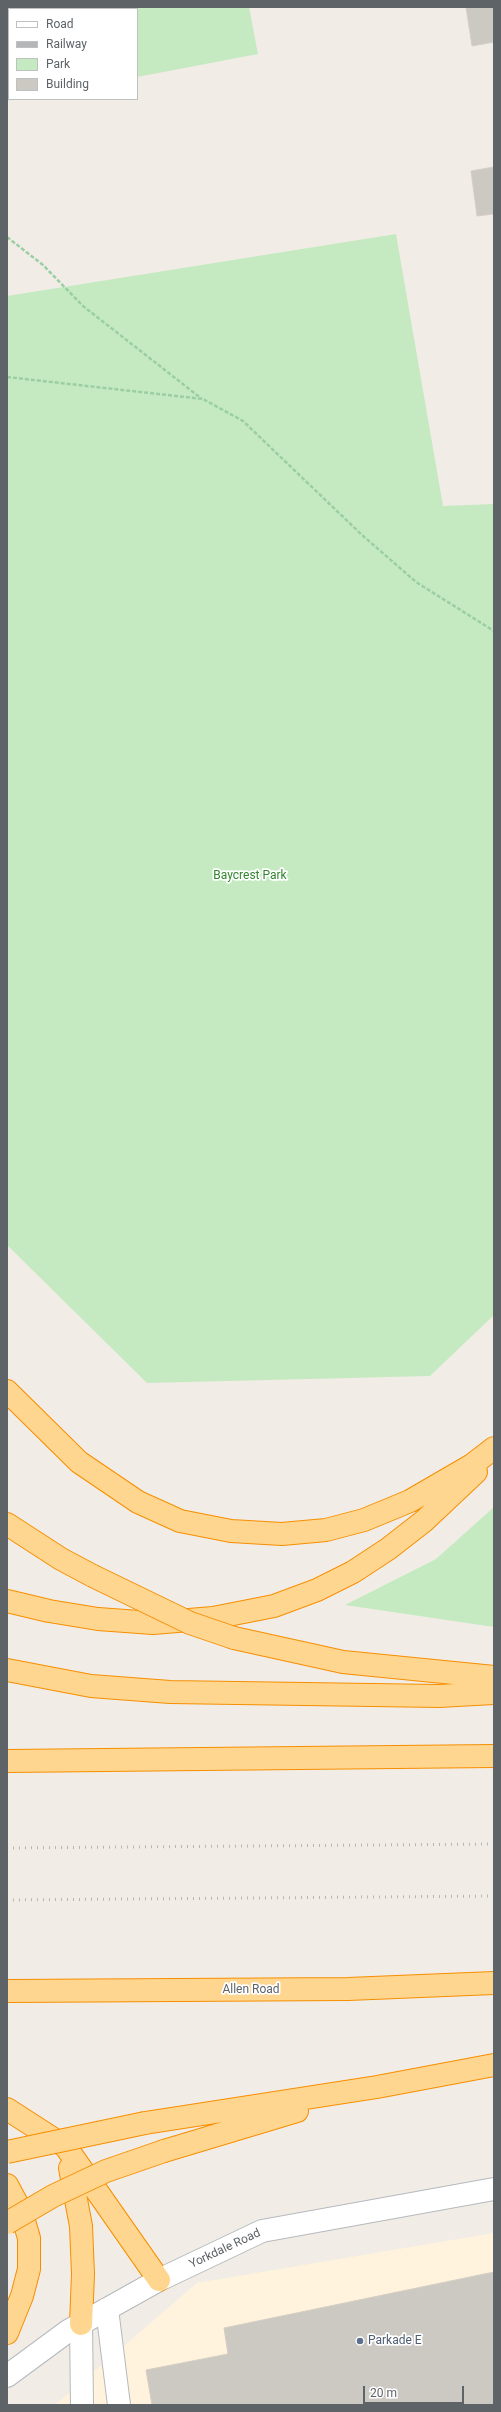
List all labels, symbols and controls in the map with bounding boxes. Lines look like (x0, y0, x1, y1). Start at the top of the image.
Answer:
legend (8, 8, 138, 100)
text: Road (46, 17, 74, 31)
text: Railway (46, 37, 87, 51)
text: Park (46, 57, 70, 71)
text: Building (46, 77, 89, 91)
park label: Baycrest Park (213, 869, 287, 883)
street label: Allen Road (222, 1983, 280, 1997)
street label: Yorkdale Road (187, 2226, 263, 2272)
place label: Parkade E (368, 2334, 422, 2348)
marker: Parkade E (355, 2336, 365, 2346)
scale bar (365, 2378, 466, 2404)
text: 20 m (370, 2386, 397, 2400)

